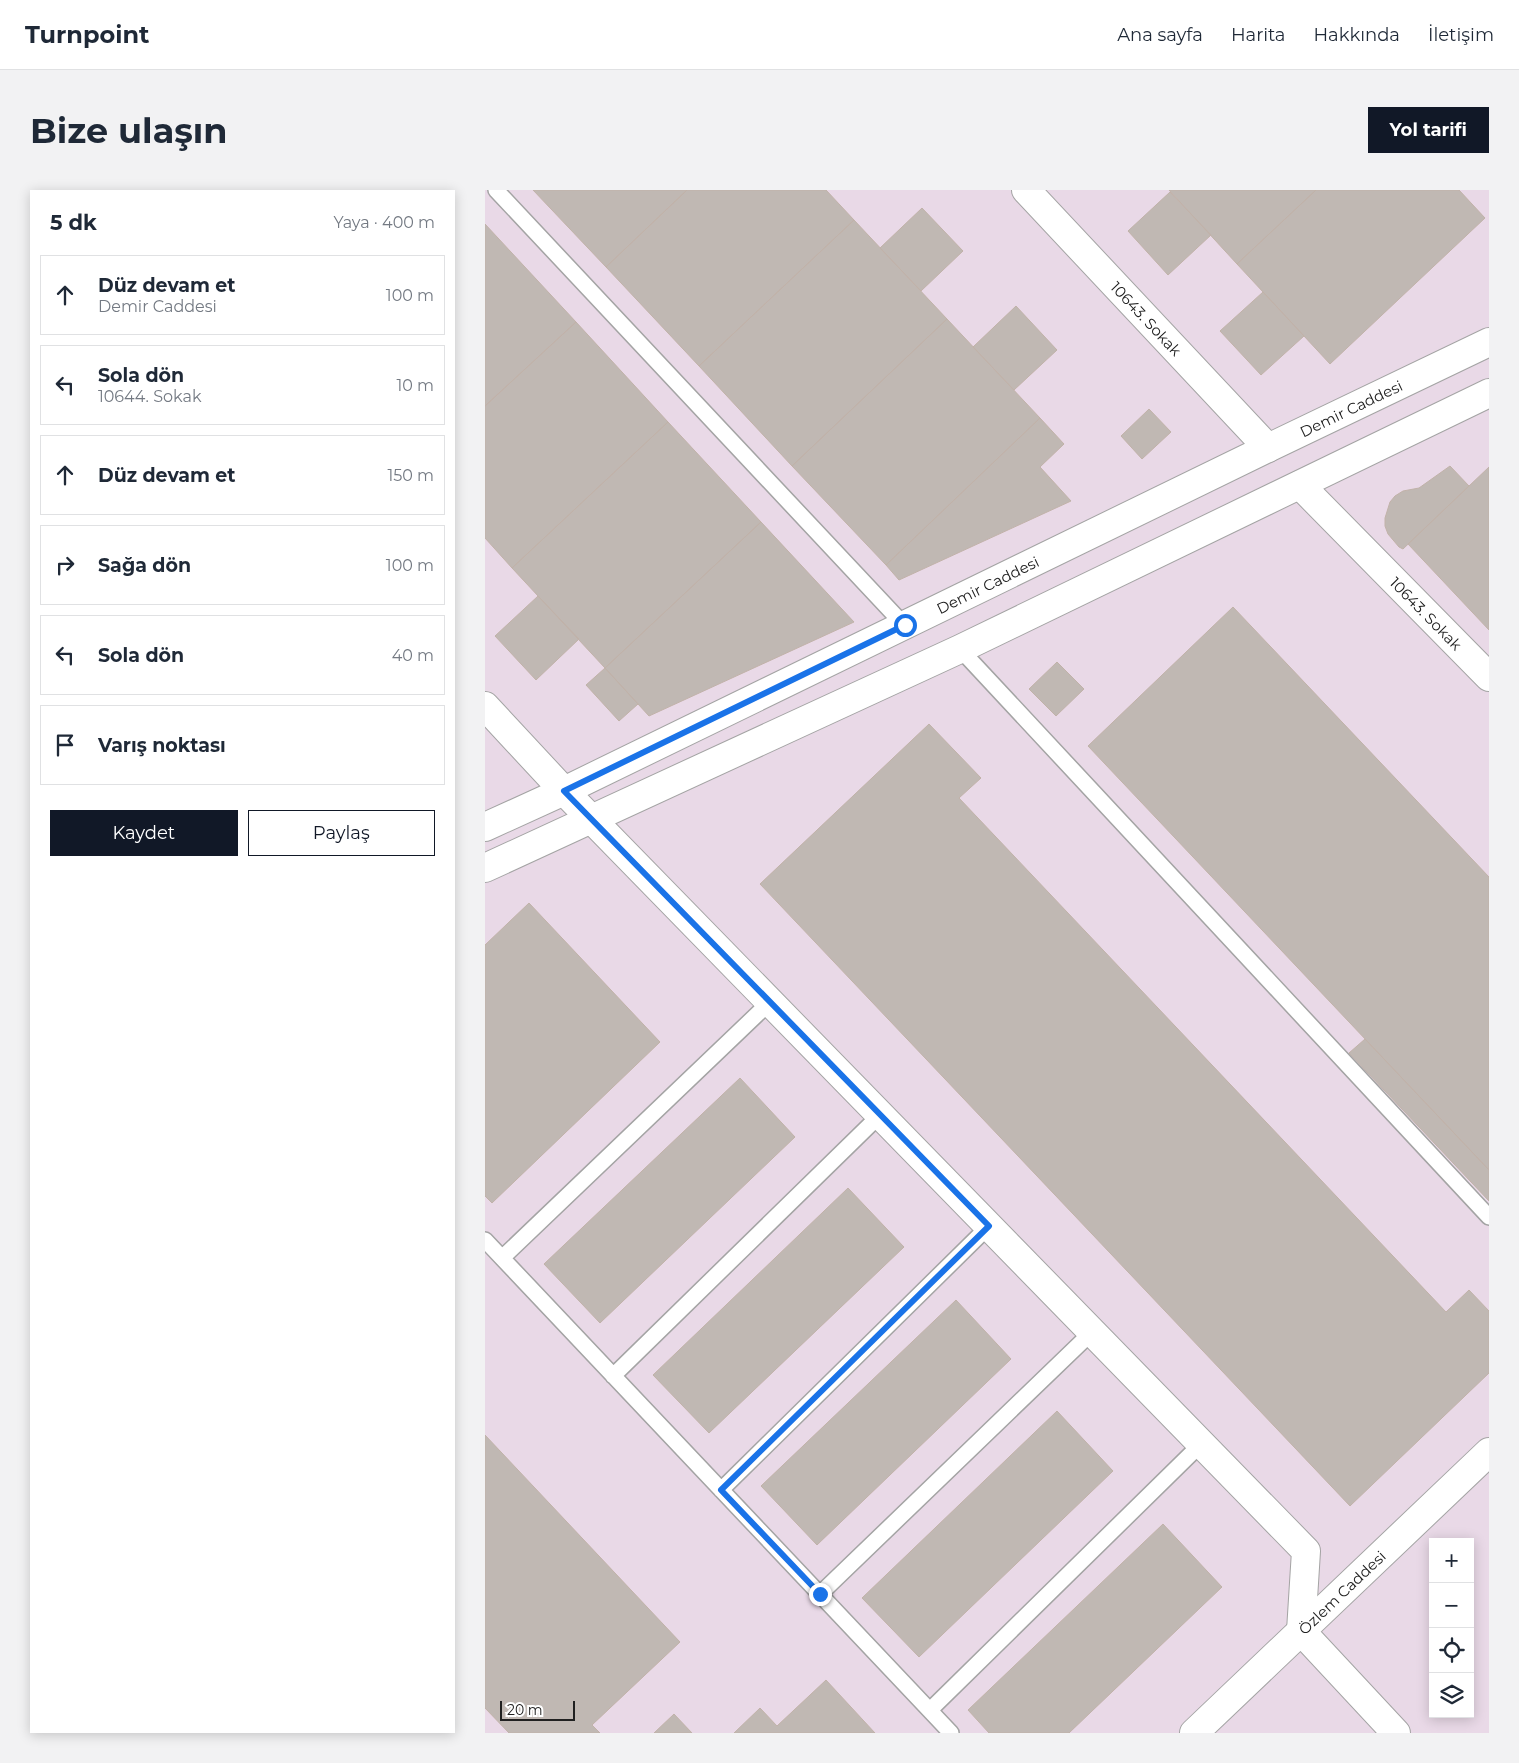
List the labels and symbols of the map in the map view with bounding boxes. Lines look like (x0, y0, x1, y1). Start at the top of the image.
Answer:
street label: 10643. Sokak (1107, 277, 1186, 360)
street label: Demir Caddesi (1297, 375, 1405, 441)
street label: Demir Caddesi (933, 552, 1042, 618)
street label: 10643. Sokak (1386, 573, 1466, 654)
route start (894, 614, 917, 637)
street label: Özlem Caddesi (1294, 1546, 1389, 1638)
route end (809, 1583, 832, 1606)
scale bar (500, 1698, 575, 1721)

